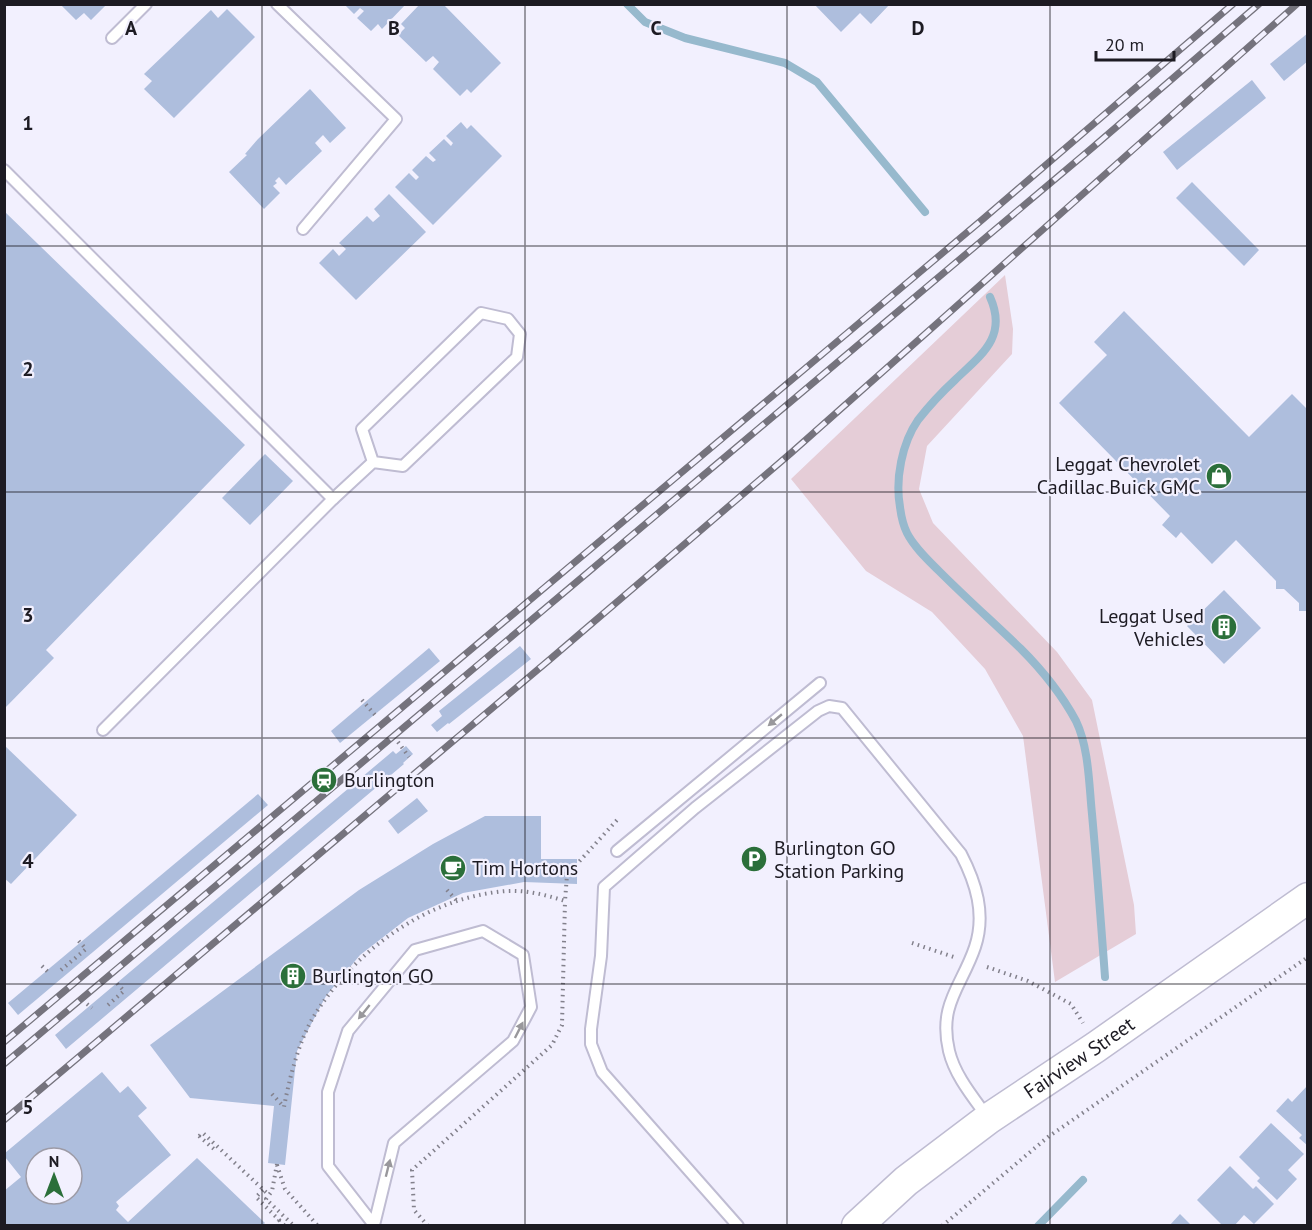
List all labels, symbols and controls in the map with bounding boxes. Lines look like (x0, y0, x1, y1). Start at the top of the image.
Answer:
text: A (125, 15, 138, 41)
text: B (388, 15, 400, 41)
text: C (650, 15, 662, 41)
text: D (912, 15, 925, 41)
scale bar (1096, 24, 1174, 62)
text: 20 m (1105, 33, 1144, 56)
text: 1 (22, 110, 34, 136)
text: 2 (22, 356, 34, 382)
place label: Leggat Chevrolet Cadillac Buick GMC (1037, 451, 1200, 500)
shop icon: Leggat Chevrolet Cadillac Buick GMC (1204, 461, 1234, 491)
text: 3 (22, 602, 34, 628)
place label: Leggat Used Vehicles (1099, 603, 1204, 652)
building icon: Leggat Used Vehicles (1209, 612, 1239, 642)
one-way arrow (768, 713, 783, 726)
station icon: Burlington (309, 765, 339, 795)
place label: Burlington (344, 767, 434, 793)
place label: Burlington GO Station Parking (774, 835, 904, 884)
parking icon: Burlington GO Station Parking (739, 844, 769, 874)
text: 4 (22, 848, 34, 874)
cafe icon: Tim Hortons (438, 853, 468, 883)
place label: Tim Hortons (472, 855, 578, 881)
building icon: Burlington GO (278, 961, 308, 991)
place label: Burlington GO (312, 963, 434, 989)
one-way arrow (358, 1004, 371, 1020)
street label: Fairview Street (1019, 1011, 1140, 1105)
one-way arrow (514, 1021, 524, 1038)
text: 5 (22, 1094, 34, 1120)
north arrow (24, 1146, 84, 1206)
text: N (49, 1151, 59, 1171)
one-way arrow (384, 1159, 394, 1178)

